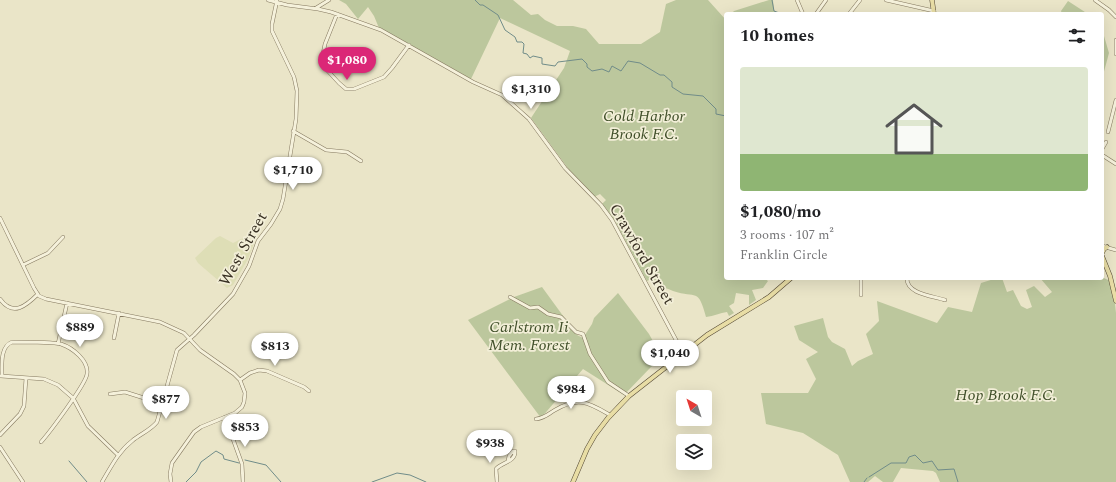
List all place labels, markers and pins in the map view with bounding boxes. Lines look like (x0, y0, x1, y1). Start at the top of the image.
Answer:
pin: $1,080 (314, 47, 380, 81)
pin: $1,310 (498, 76, 564, 110)
pin: $1,710 (260, 157, 326, 191)
pin: $889 (56, 314, 104, 348)
pin: $813 (251, 333, 299, 367)
pin: $1,040 (637, 340, 703, 374)
pin: $984 (547, 376, 595, 410)
pin: $877 (142, 386, 190, 420)
pin: $853 (221, 414, 269, 448)
pin: $938 (466, 430, 514, 464)

